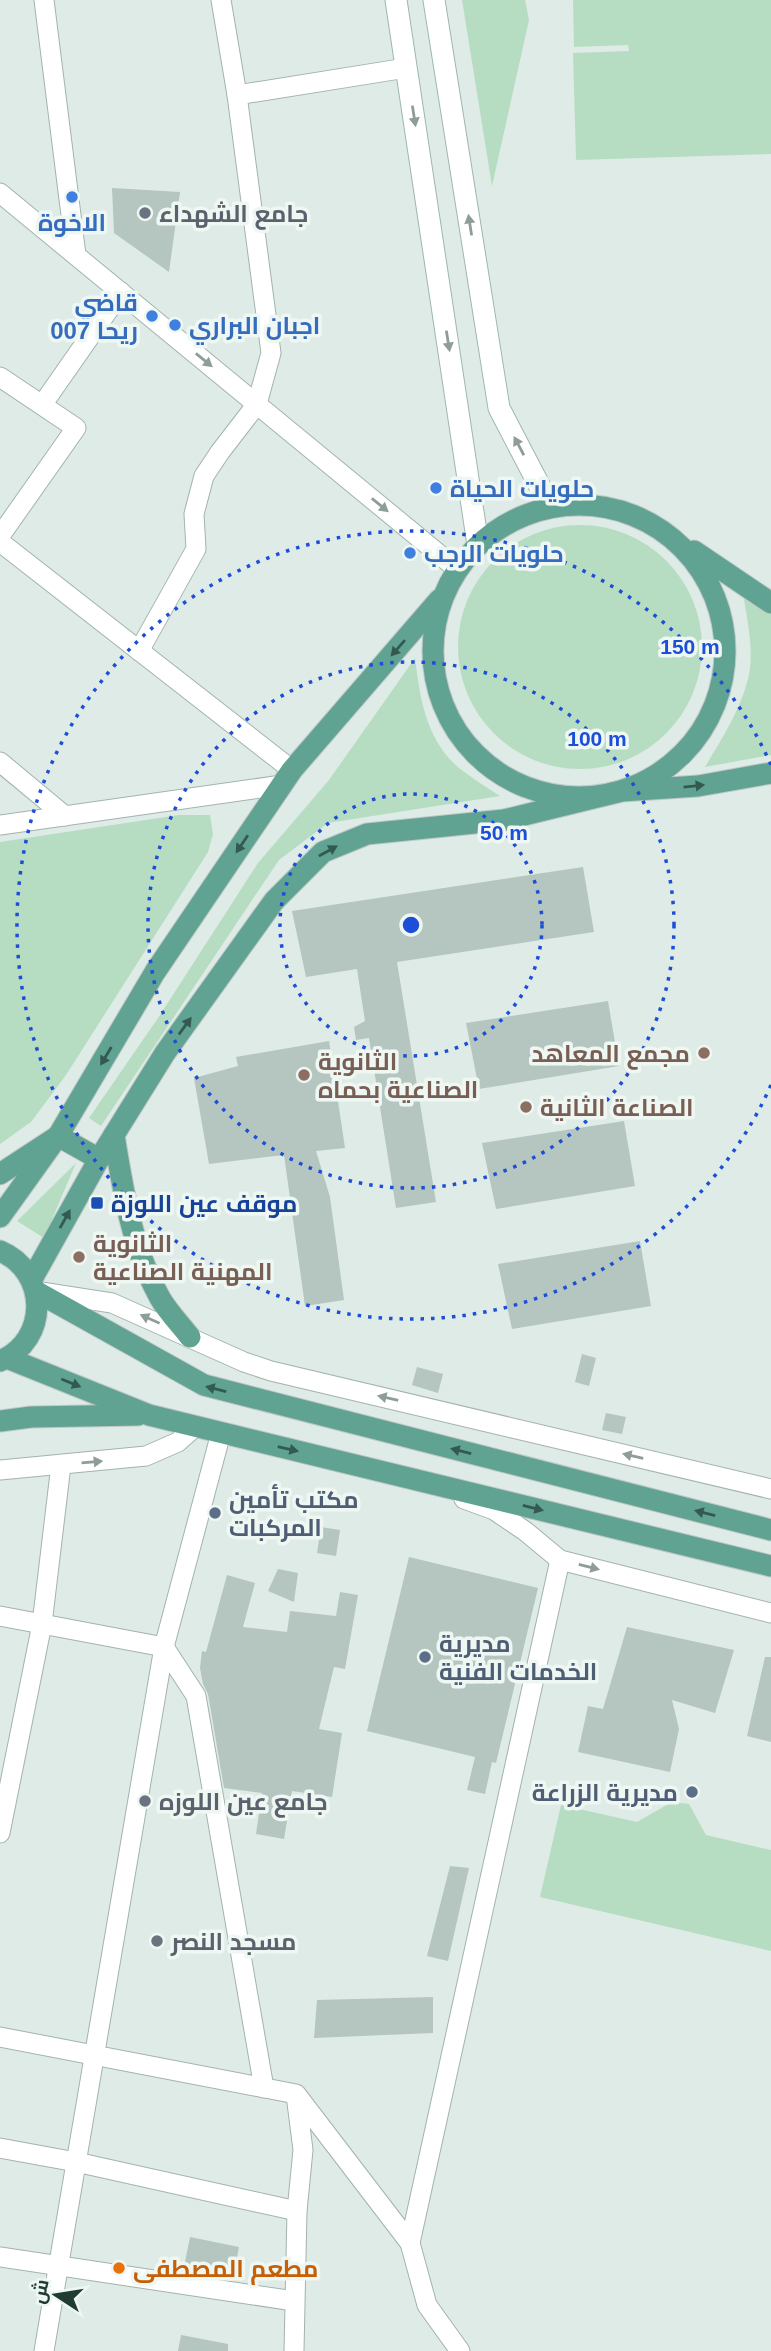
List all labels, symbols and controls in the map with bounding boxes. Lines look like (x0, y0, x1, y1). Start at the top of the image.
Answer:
one-way arrow (408, 105, 419, 127)
marker: الاخوة (64, 189, 80, 205)
place label: جامع الشهداء (159, 200, 308, 230)
marker: جامع الشهداء (137, 205, 153, 221)
place label: الاخوة (38, 209, 106, 237)
one-way arrow (464, 214, 475, 236)
place label: قاضي ريحا 007 (50, 289, 138, 345)
marker: قاضي ريحا 007 (144, 308, 160, 324)
place label: اجبان البراري (189, 312, 320, 345)
marker: اجبان البراري (167, 317, 183, 333)
one-way arrow (443, 330, 454, 352)
one-way arrow (195, 353, 213, 368)
one-way arrow (513, 436, 524, 456)
place label: حلويات الحياة (450, 475, 594, 503)
marker: حلويات الحياة (428, 480, 444, 496)
one-way arrow (371, 497, 388, 512)
place label: حلويات الرجب (424, 540, 564, 568)
marker: حلويات الرجب (402, 545, 418, 561)
text: 150 m (660, 635, 720, 658)
one-way arrow (391, 639, 406, 656)
text: 100 m (567, 727, 627, 750)
one-way arrow (683, 780, 705, 791)
text: 50 m (480, 821, 528, 844)
one-way arrow (235, 835, 248, 854)
one-way arrow (318, 845, 337, 857)
centre of rings (399, 913, 423, 937)
one-way arrow (177, 1017, 192, 1035)
place label: مجمع المعاهد (531, 1040, 690, 1070)
marker: مجمع المعاهد (696, 1045, 712, 1061)
one-way arrow (99, 1047, 112, 1066)
place label: الثانوية الصناعية بحماه (318, 1048, 478, 1103)
marker: الثانوية الصناعية بحماه (296, 1067, 312, 1083)
place label: الصناعة الثانية (540, 1094, 694, 1121)
marker: الصناعة الثانية (518, 1099, 534, 1115)
place label: موقف عين اللوزة (111, 1190, 297, 1218)
marker: موقف عين اللوزة (89, 1195, 105, 1211)
one-way arrow (59, 1209, 71, 1229)
place label: الثانوية المهنية الصناعية (93, 1230, 272, 1286)
marker: الثانوية المهنية الصناعية (71, 1249, 87, 1265)
one-way arrow (139, 1313, 160, 1324)
one-way arrow (60, 1378, 81, 1389)
one-way arrow (205, 1383, 227, 1394)
one-way arrow (377, 1392, 399, 1403)
one-way arrow (277, 1444, 299, 1455)
one-way arrow (450, 1445, 472, 1456)
one-way arrow (622, 1450, 644, 1461)
one-way arrow (82, 1456, 104, 1467)
place label: مكتب تأمين المركبات (229, 1484, 359, 1542)
one-way arrow (522, 1503, 544, 1514)
marker: مكتب تأمين المركبات (207, 1505, 223, 1521)
one-way arrow (694, 1507, 716, 1518)
one-way arrow (578, 1562, 600, 1573)
place label: مديرية الخدمات الفنية (439, 1630, 597, 1685)
marker: مديرية الخدمات الفنية (417, 1649, 433, 1665)
place label: مديرية الزراعة (532, 1779, 678, 1807)
marker: مديرية الزراعة (684, 1784, 700, 1800)
place label: جامع عين اللوزه (159, 1788, 328, 1818)
marker: جامع عين اللوزه (137, 1793, 153, 1809)
place label: مسجد النصر (170, 1928, 296, 1956)
marker: مسجد النصر (149, 1933, 165, 1949)
place label: مطعم المصطفى (133, 2255, 318, 2285)
north arrow (21, 2260, 91, 2330)
marker: مطعم المصطفى (111, 2260, 127, 2276)
text: ش (27, 2277, 54, 2306)

